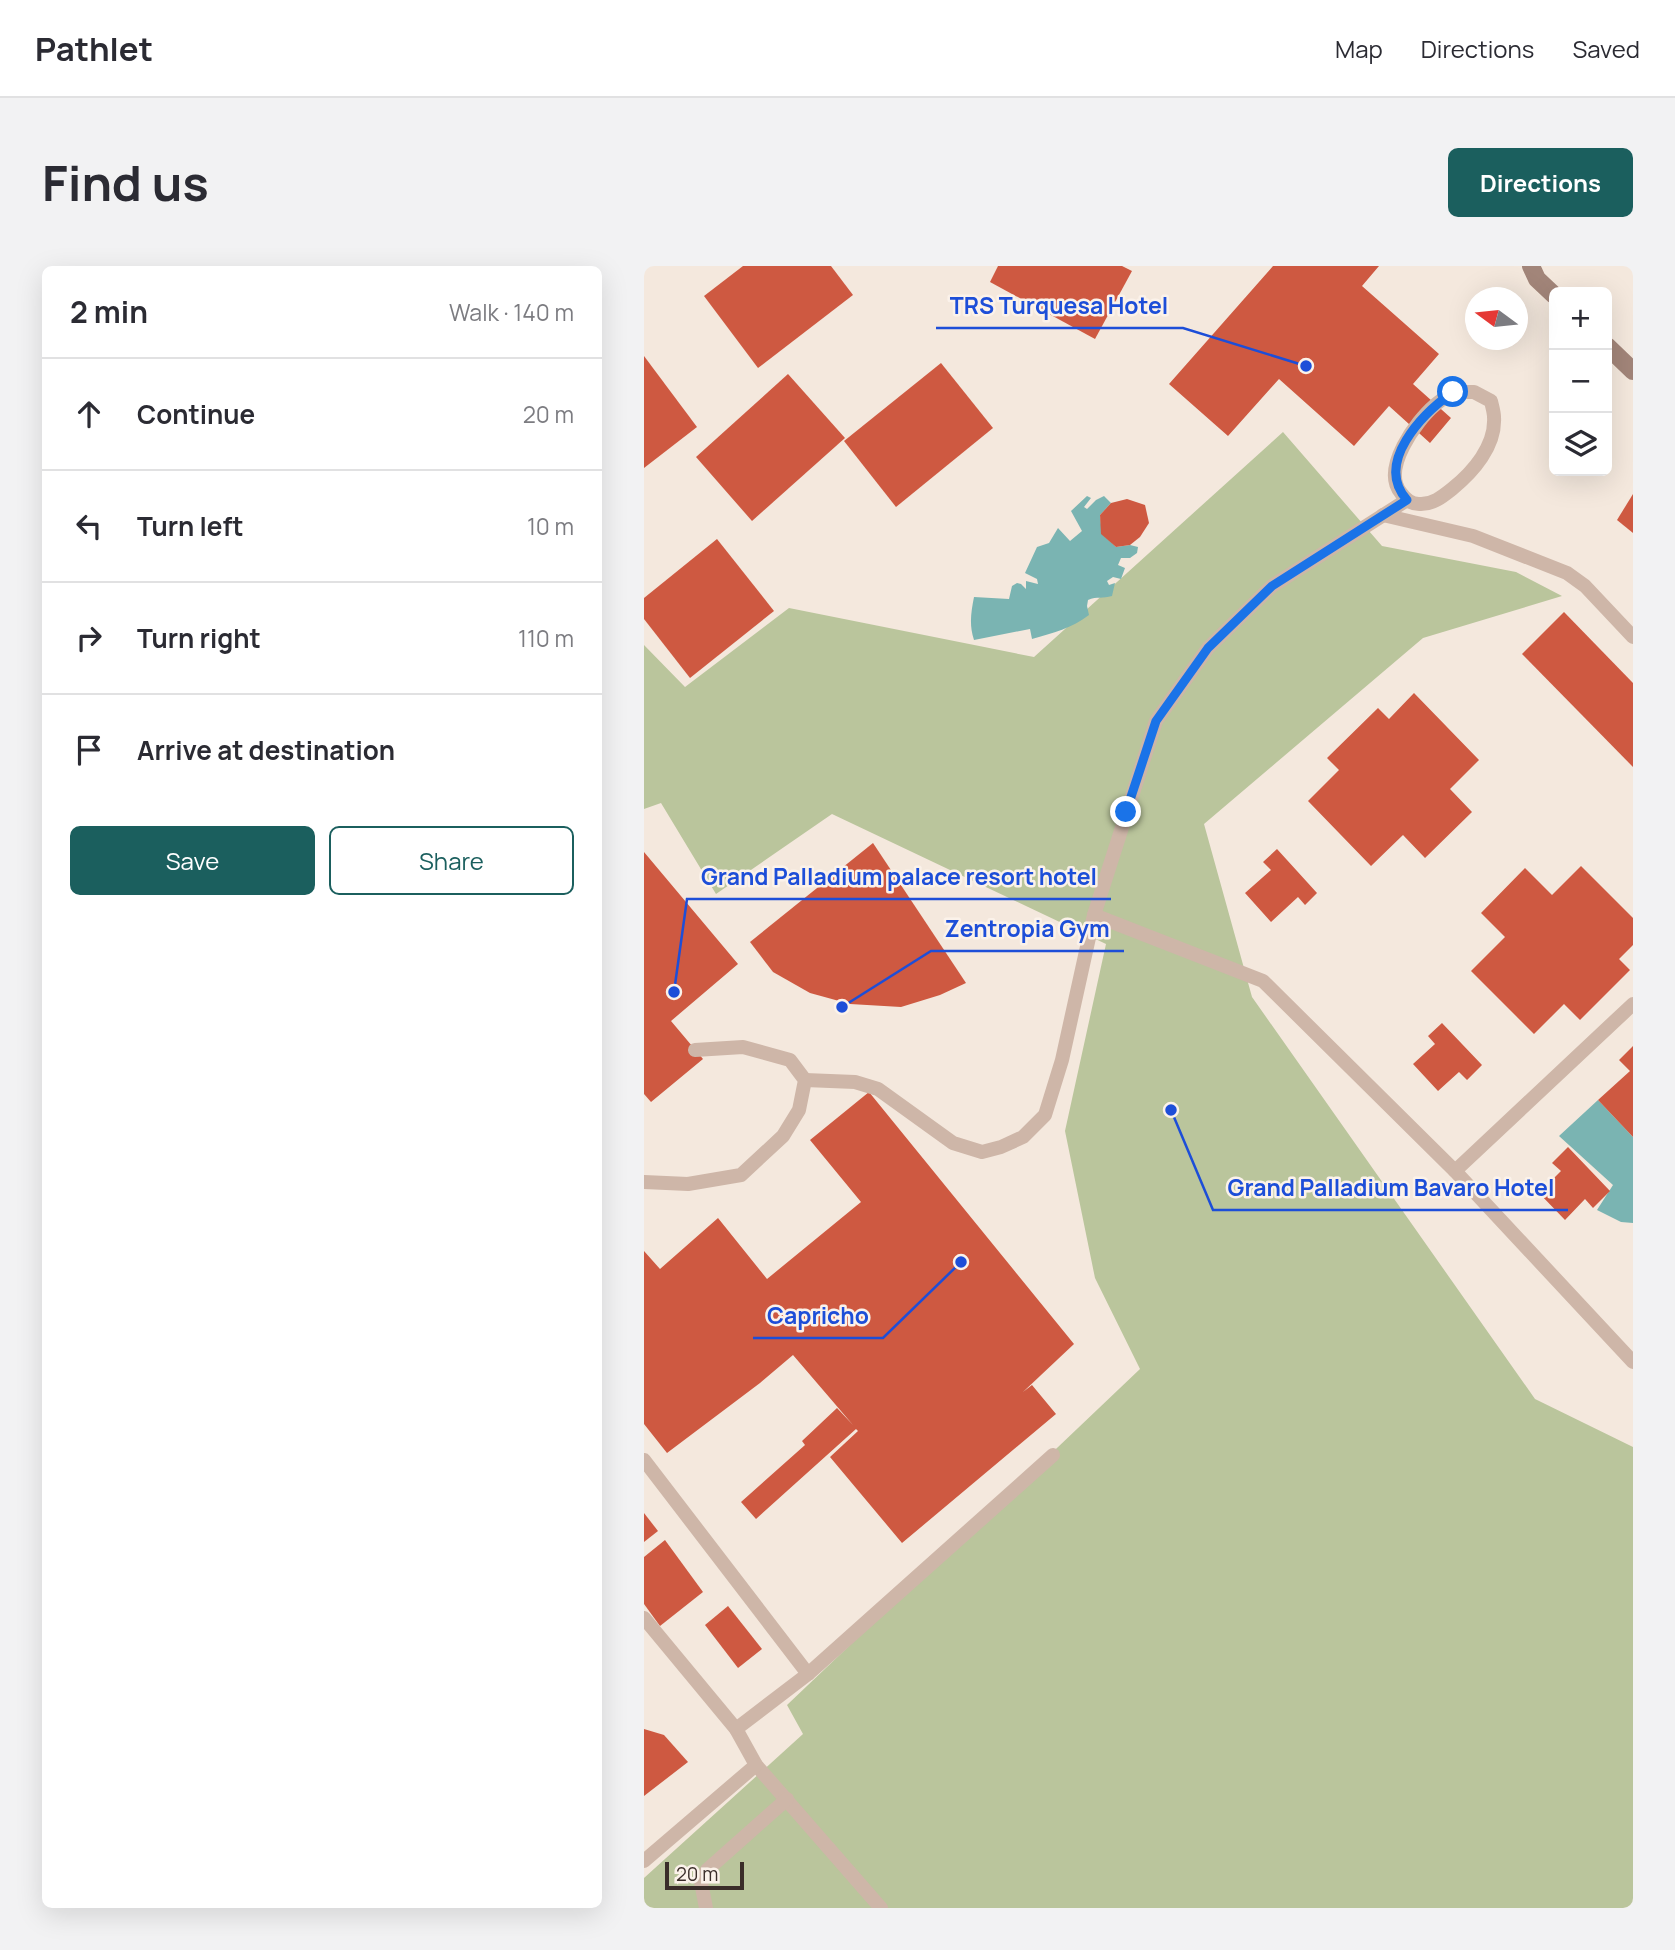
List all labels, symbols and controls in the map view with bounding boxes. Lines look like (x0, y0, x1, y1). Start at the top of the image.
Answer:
text: Pathlet (35, 26, 153, 71)
text: Map (1335, 32, 1383, 65)
text: Directions (1421, 32, 1534, 65)
text: Saved (1572, 32, 1640, 65)
button: Directions (1448, 148, 1633, 217)
text: Find us (42, 149, 209, 216)
callout: TRS Turquesa Hotel (936, 284, 1183, 328)
north arrow (1465, 287, 1528, 350)
map controls (1549, 287, 1612, 476)
button: + (1549, 287, 1612, 350)
text: TRS Turquesa Hotel (950, 289, 1168, 321)
text: 2 min (70, 291, 148, 332)
text: Walk · 140 m (449, 296, 574, 328)
button: − (1549, 350, 1612, 413)
route start (1437, 376, 1468, 407)
icon: ahead (70, 395, 108, 433)
text: Continue (137, 396, 255, 432)
text: 20 m (523, 398, 574, 430)
button: layers (1549, 413, 1612, 476)
icon: left (70, 507, 108, 545)
text: Turn left (137, 508, 244, 544)
text: 10 m (527, 510, 574, 542)
icon: right (70, 619, 108, 657)
text: Turn right (137, 620, 261, 656)
text: 110 m (518, 622, 574, 654)
icon: arrive (70, 731, 108, 769)
text: Arrive at destination (137, 732, 395, 768)
route end (1110, 796, 1141, 827)
button: Save (70, 826, 315, 895)
button: Share (329, 826, 574, 895)
callout: Grand Palladium palace resort hotel (687, 855, 1111, 899)
text: Grand Palladium palace resort hotel (701, 860, 1097, 892)
callout: Zentropia Gym (931, 907, 1124, 951)
text: Zentropia Gym (944, 912, 1110, 944)
callout: Grand Palladium Bavaro Hotel (1213, 1166, 1568, 1210)
text: Grand Palladium Bavaro Hotel (1228, 1171, 1554, 1203)
callout: Capricho (753, 1294, 883, 1338)
text: Capricho (767, 1299, 869, 1331)
scale bar (665, 1859, 744, 1891)
text: 20 m (676, 1861, 718, 1887)

